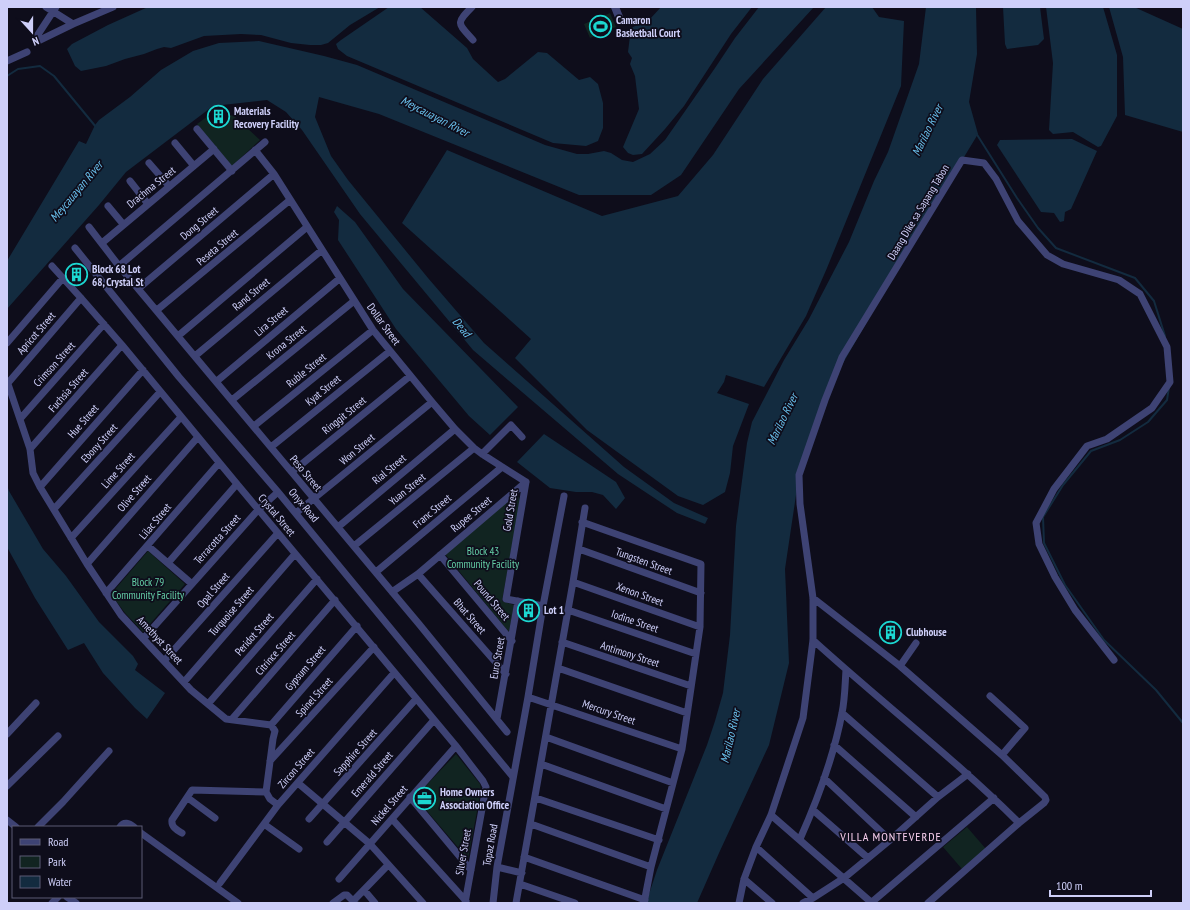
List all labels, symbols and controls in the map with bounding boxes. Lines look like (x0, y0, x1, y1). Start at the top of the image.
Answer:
north arrow (12, 12, 52, 52)
sports icon: Camaron Basketball Court (587, 13, 613, 39)
place label: Camaron Basketball Court (616, 13, 681, 40)
text: N (30, 34, 41, 49)
water label: Meycauayan River (398, 92, 473, 140)
water label: Marilao River (908, 100, 947, 158)
building icon: Materials Recovery Facility (206, 104, 232, 130)
place label: Materials Recovery Facility (234, 104, 299, 131)
water label: Meycauayan River (46, 156, 107, 224)
street label: Daang Dike sa Sapang Tabon (884, 162, 952, 262)
street label: Drachma Street (124, 163, 178, 211)
street label: Dong Street (177, 203, 221, 243)
street label: Peseta Street (193, 226, 241, 268)
building icon: Block 68 Lot 68, Crystal St (64, 262, 90, 288)
place label: Block 68 Lot 68, Crystal St (92, 262, 144, 289)
street label: Rand Street (230, 274, 272, 314)
street label: Dollar Street (364, 300, 404, 348)
street label: Lira Street (251, 303, 291, 339)
street label: Apricot Street (14, 309, 58, 357)
water label: Dead (449, 314, 476, 341)
street label: Krona Street (263, 322, 309, 362)
street label: Crimson Street (30, 339, 78, 389)
street label: Ruble Street (283, 350, 329, 390)
street label: Fuchsia Street (45, 365, 91, 415)
street label: Kyat Street (302, 371, 344, 409)
water label: Marilao River (763, 389, 802, 447)
street label: Ringgit Street (319, 393, 369, 437)
street label: Hue Street (64, 401, 102, 441)
street label: Ebony Street (78, 420, 120, 466)
street label: Won Street (337, 430, 377, 468)
street label: Lime Street (98, 449, 138, 491)
street label: Rial Street (369, 451, 409, 487)
street label: Peso Street (287, 452, 325, 494)
street label: Yuan Street (386, 470, 428, 508)
street label: Olive Street (114, 471, 154, 515)
street label: Onyx Road (286, 485, 322, 525)
street label: Gold Street (499, 488, 521, 532)
street label: Crystal Street (255, 491, 299, 539)
street label: Franc Street (410, 491, 454, 531)
street label: Rupee Street (448, 493, 494, 535)
street label: Lilac Street (136, 500, 174, 542)
street label: Terracotta Street (191, 511, 243, 567)
park label: Block 43 Community Facility (447, 544, 520, 571)
street label: Tungsten Street (614, 544, 674, 578)
street label: Opal Street (194, 569, 232, 611)
park label: Block 79 Community Facility (112, 575, 185, 602)
street label: Pound Street (471, 577, 513, 623)
street label: Xenon Street (615, 579, 665, 609)
street label: Turquoise Street (205, 583, 257, 639)
street label: Bhat Street (451, 595, 489, 637)
building icon: Lot 1 (516, 597, 542, 623)
place label: Lot 1 (544, 603, 564, 617)
street label: Iodine Street (610, 606, 660, 636)
street label: Peridot Street (232, 610, 276, 658)
street label: Amethyst Street (134, 613, 186, 667)
building icon: Clubhouse (877, 619, 903, 645)
place label: Clubhouse (906, 625, 947, 639)
street label: Citrince Street (252, 628, 298, 678)
street label: Euro Street (486, 636, 508, 680)
street label: Antimony Street (599, 638, 661, 670)
street label: Gypsum Street (282, 643, 328, 693)
street label: Spinel Street (292, 674, 336, 720)
street label: Mercury Street (581, 696, 637, 728)
water label: Marilao River (717, 706, 744, 764)
street label: Sapphire Street (330, 726, 380, 778)
street label: Zircon Street (275, 745, 317, 791)
street label: Emerald Street (348, 748, 396, 800)
street label: Nickel Street (368, 782, 410, 828)
office icon: Home Owners Association Office (411, 785, 437, 811)
place label: Home Owners Association Office (439, 785, 509, 812)
street label: Topaz Road (479, 823, 501, 867)
legend (12, 826, 142, 898)
street label: Silver Street (452, 828, 474, 876)
district label: VILLA MONTEVERDE (839, 829, 942, 844)
text: Road (48, 834, 68, 849)
text: Park (48, 854, 66, 869)
scale bar (1050, 872, 1151, 898)
text: Water (48, 874, 73, 889)
text: 100 m (1056, 878, 1083, 893)

